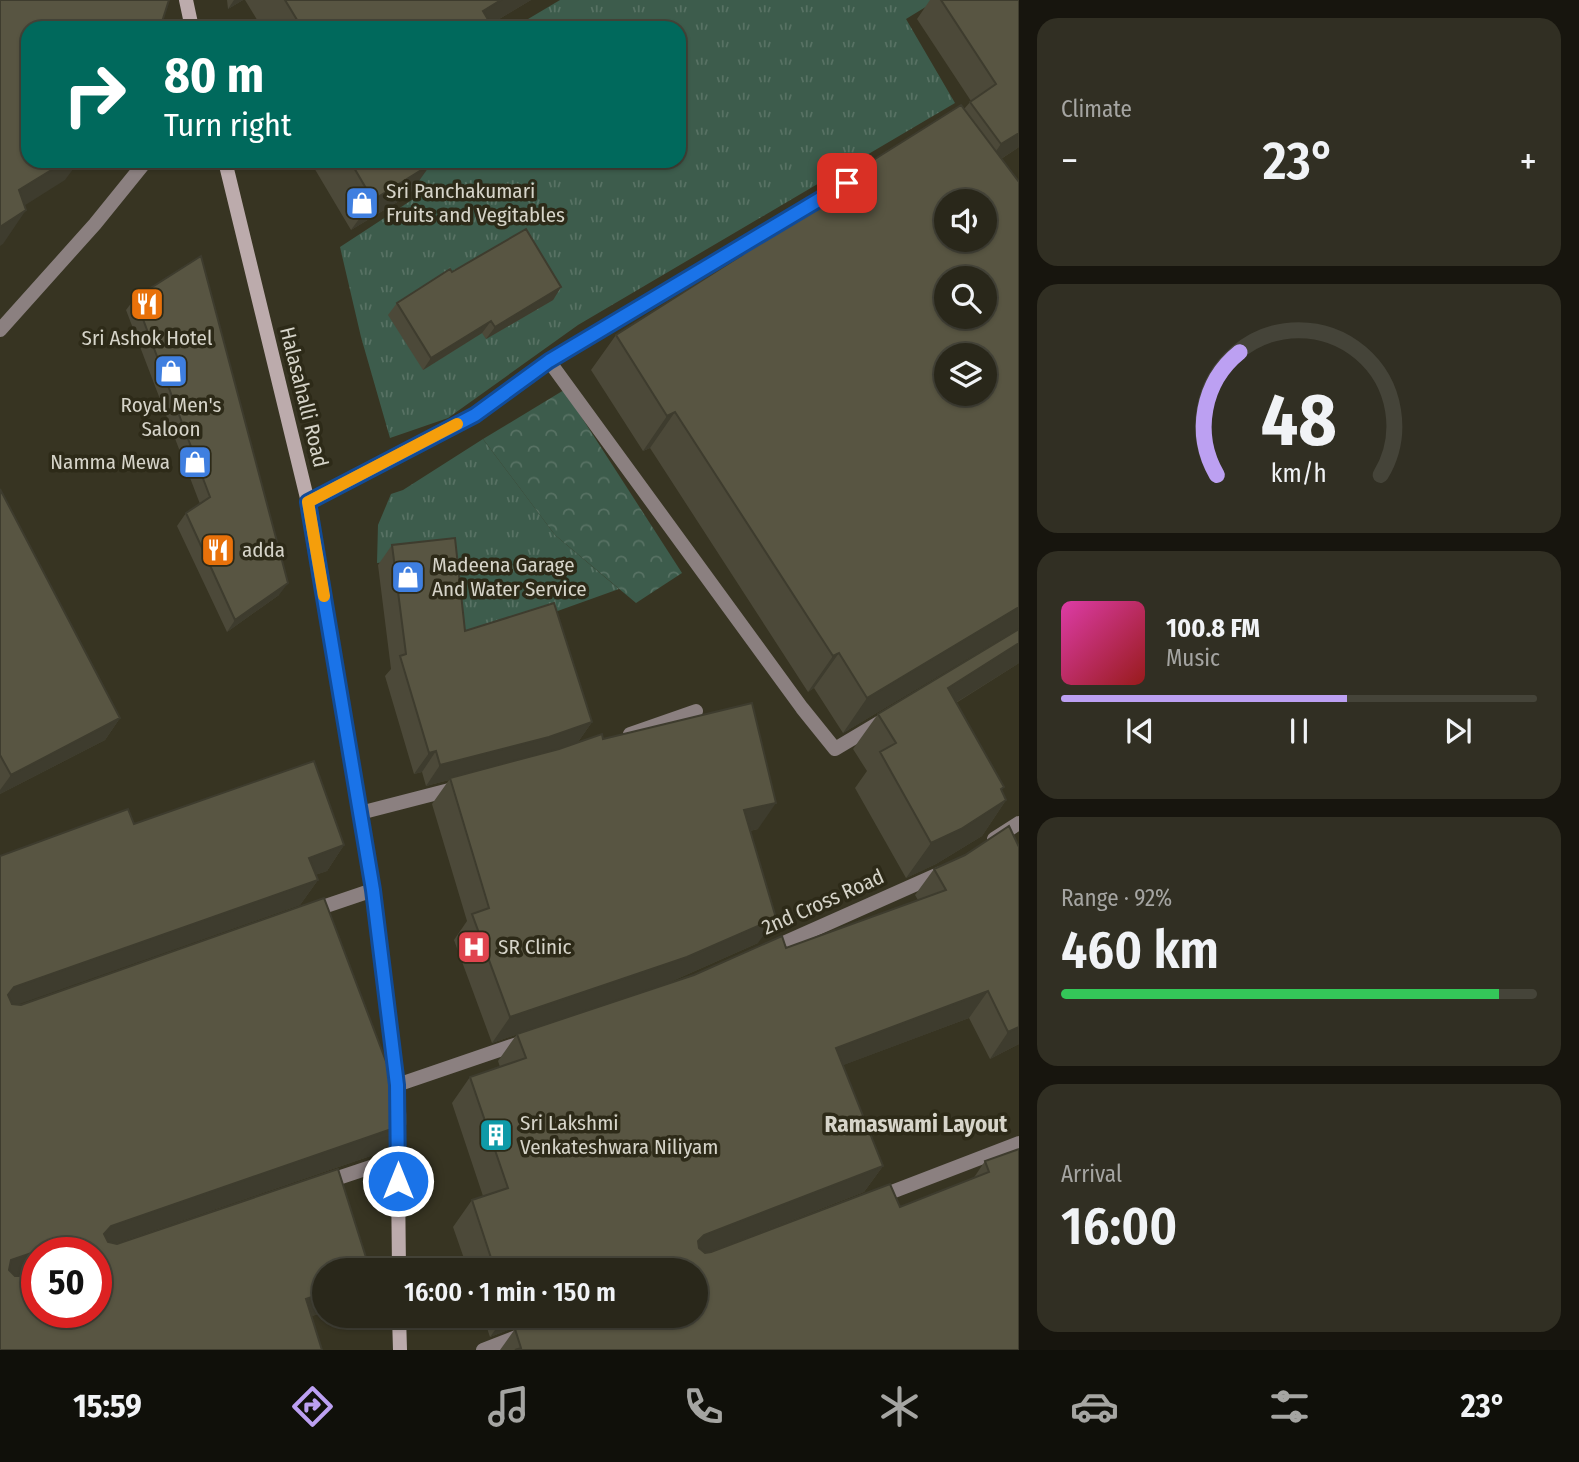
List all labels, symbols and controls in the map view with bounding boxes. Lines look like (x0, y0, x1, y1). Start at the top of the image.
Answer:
text: 80 m (164, 46, 264, 105)
icon: right (49, 49, 140, 140)
text: Climate (1061, 95, 1132, 123)
text: Turn right (164, 106, 291, 144)
text: 23° (1263, 130, 1335, 193)
text: − (1061, 138, 1078, 184)
text: + (1520, 138, 1537, 184)
pin (817, 153, 877, 213)
icon: arrive (828, 164, 866, 202)
place label: Sri Panchakumari Fruits and Vegitables (386, 178, 565, 228)
shop icon: Sri Panchakumari Fruits and Vegitables (343, 184, 381, 222)
map controls (934, 189, 997, 406)
button: sound (934, 189, 997, 252)
button: search (934, 266, 997, 329)
restaurant icon: Sri Ashok Hotel (128, 285, 166, 323)
street label: Halasahalli Road (274, 324, 334, 470)
place label: Sri Ashok Hotel (81, 325, 213, 351)
button: layers (934, 343, 997, 406)
shop icon: Royal Men's Saloon (152, 352, 190, 390)
text: 48 (1261, 377, 1337, 464)
place label: Royal Men's Saloon (121, 392, 221, 442)
shop icon: Namma Mewa (176, 443, 214, 481)
place label: Namma Mewa (50, 449, 170, 475)
text: km/h (1271, 458, 1327, 488)
restaurant icon: adda (199, 531, 237, 569)
place label: adda (242, 537, 285, 563)
place label: Madeena Garage And Water Service (432, 552, 587, 602)
shop icon: Madeena Garage And Water Service (389, 558, 427, 596)
text: 100.8 FM (1166, 613, 1260, 644)
text: Music (1166, 644, 1220, 672)
icon: previous (1121, 712, 1159, 750)
icon: pause (1280, 712, 1318, 750)
icon: next (1439, 712, 1477, 750)
street label: 2nd Cross Road (758, 864, 888, 940)
text: Range · 92% (1061, 884, 1172, 912)
text: 460 km (1061, 919, 1219, 982)
hospital icon: SR Clinic (455, 928, 493, 966)
place label: SR Clinic (498, 934, 571, 960)
place label: Sri Lakshmi Venkateshwara Niliyam (520, 1110, 718, 1160)
district label: Ramaswami Layout (825, 1110, 1008, 1138)
building icon: Sri Lakshmi Venkateshwara Niliyam (477, 1116, 515, 1154)
position arrow (361, 1144, 435, 1218)
text: Arrival (1061, 1160, 1122, 1188)
text: 16:00 (1061, 1195, 1177, 1258)
speed limit sign: 50 (21, 1237, 112, 1328)
text: 16:00 · 1 min · 150 m (404, 1277, 616, 1308)
icon: directions (288, 1382, 337, 1431)
icon: music (484, 1382, 533, 1431)
icon: phone (679, 1382, 728, 1431)
icon: climate (875, 1382, 924, 1431)
icon: car (1070, 1382, 1119, 1431)
icon: filters (1265, 1382, 1314, 1431)
text: 15:59 (73, 1387, 142, 1425)
text: 23° (1461, 1387, 1506, 1425)

